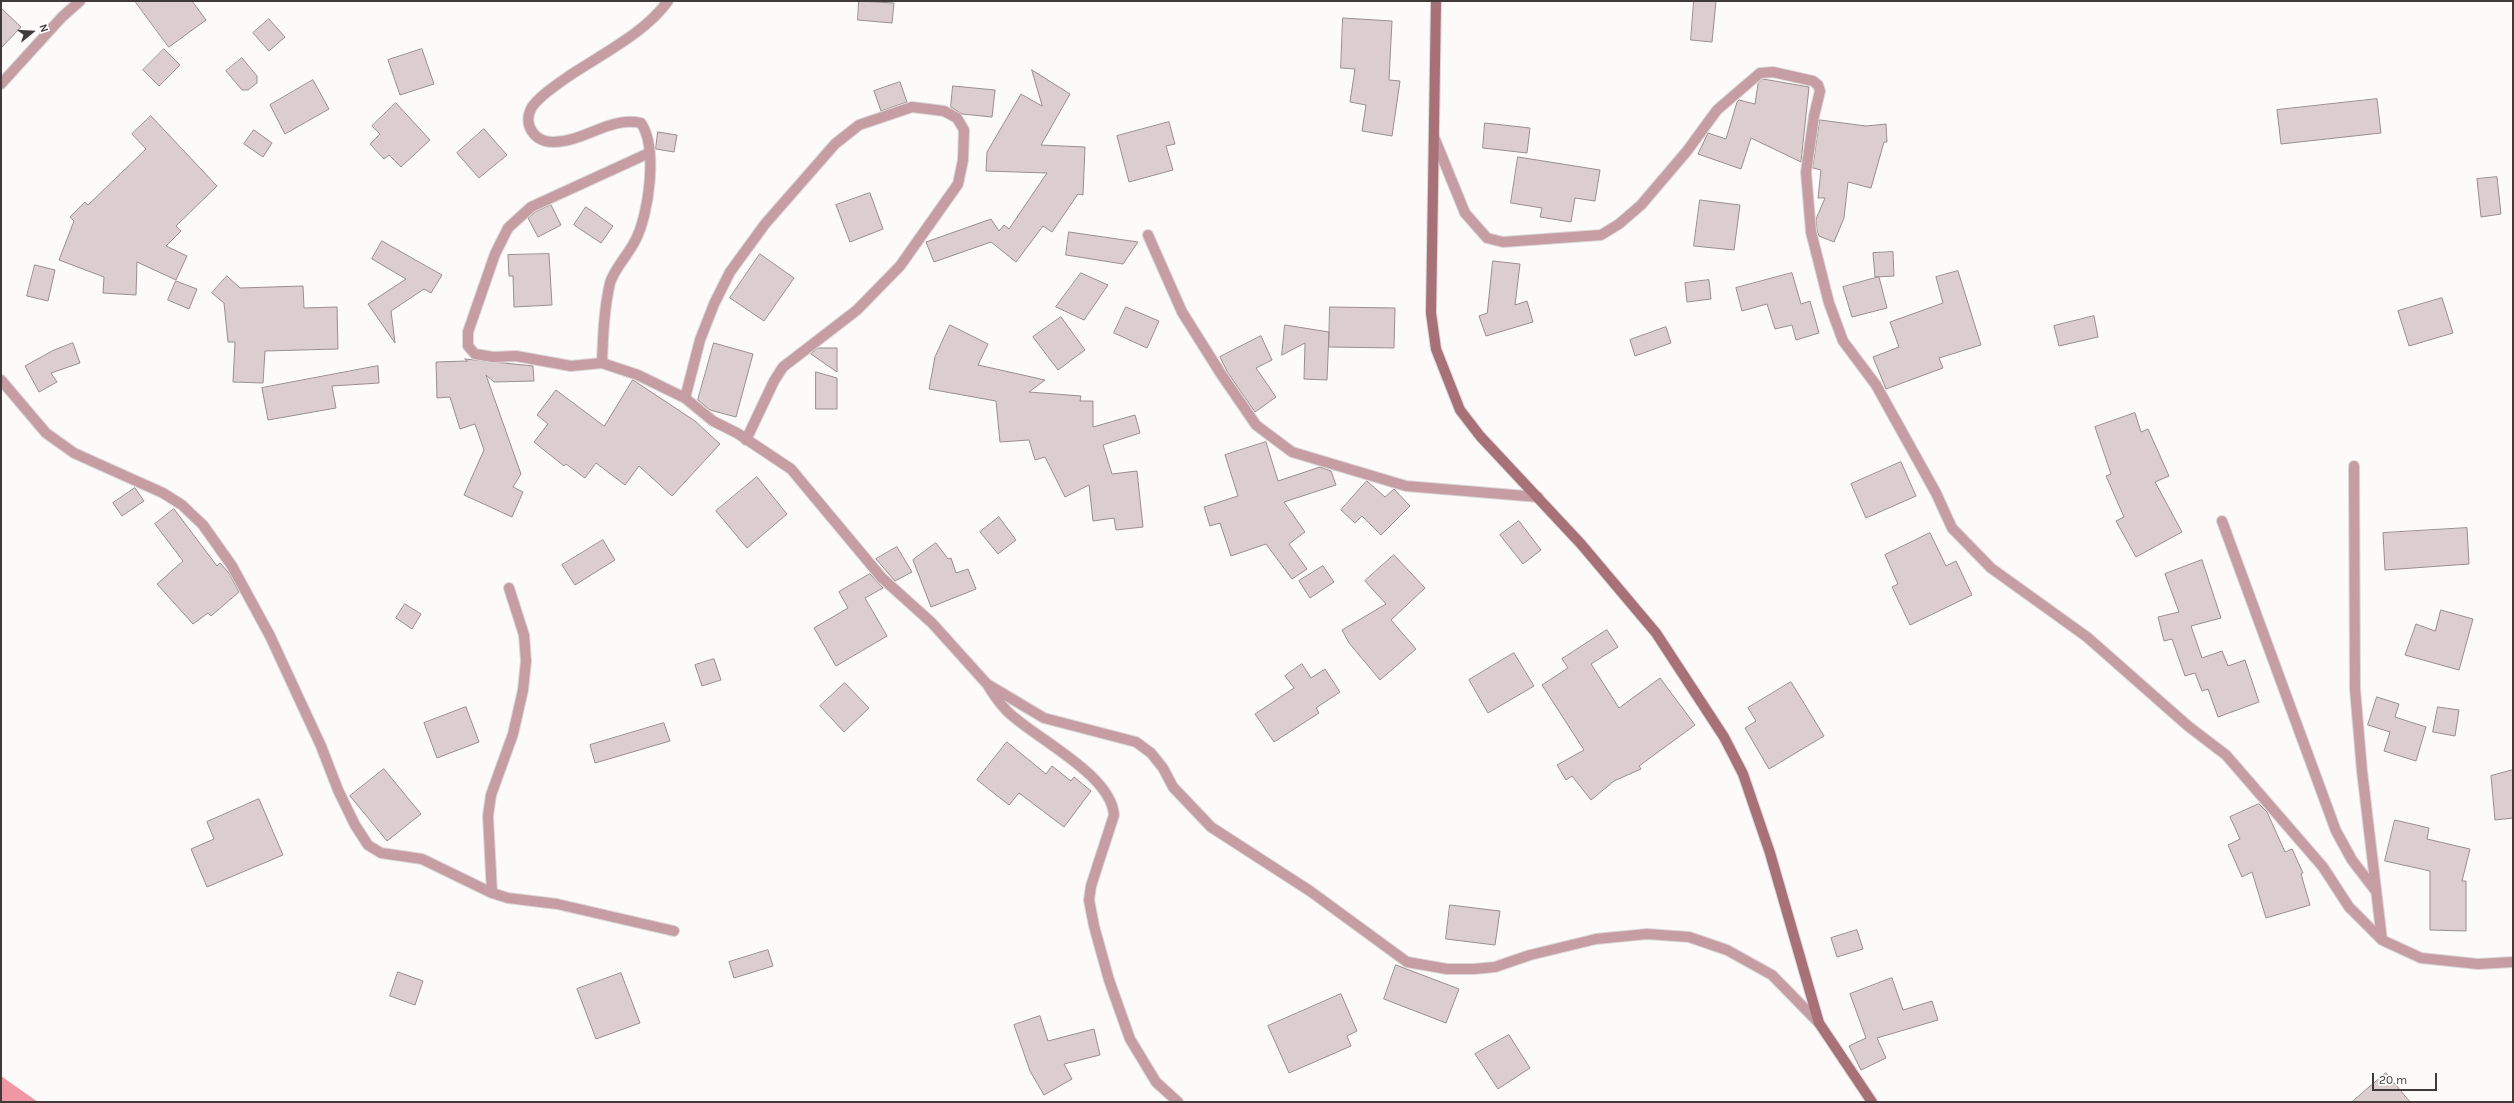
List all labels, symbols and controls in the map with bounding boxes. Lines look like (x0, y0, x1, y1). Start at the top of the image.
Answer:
north arrow (12, 12, 52, 52)
text: N (36, 22, 51, 34)
scale bar (2374, 1065, 2439, 1091)
text: 20 m (2379, 1073, 2407, 1087)

